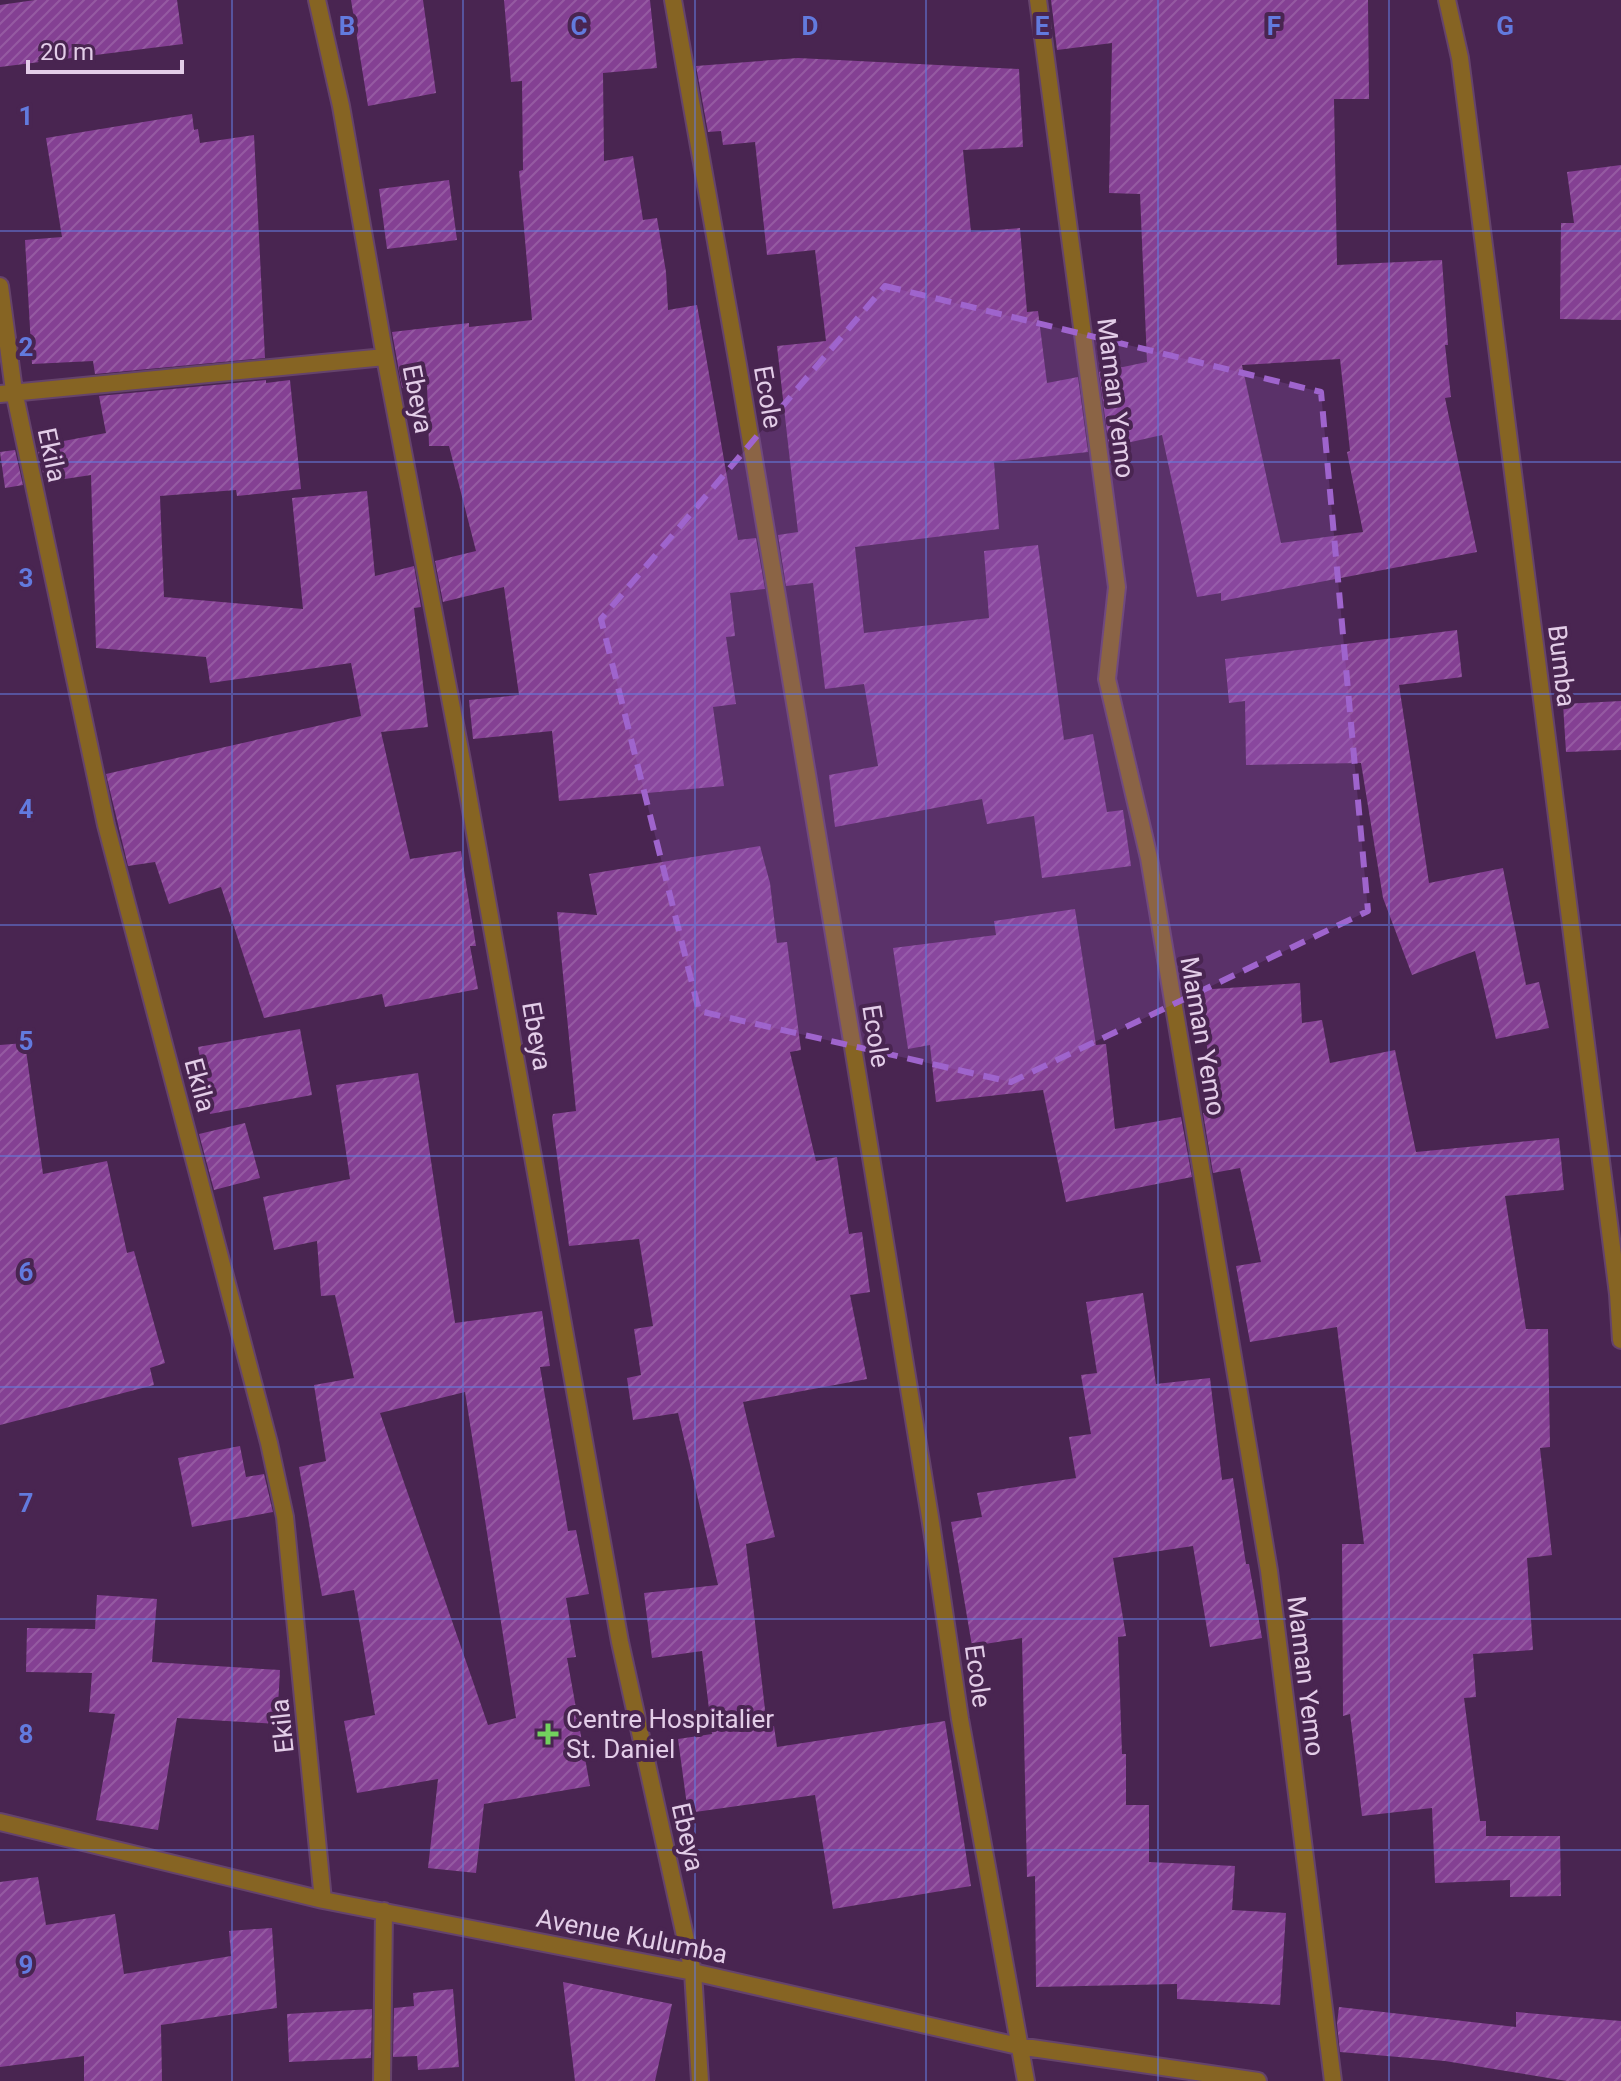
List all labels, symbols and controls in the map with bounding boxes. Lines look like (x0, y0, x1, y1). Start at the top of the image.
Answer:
text: B (339, 11, 355, 41)
text: C (570, 11, 588, 41)
text: D (802, 11, 818, 41)
text: E (1035, 11, 1050, 41)
text: F (1267, 11, 1281, 41)
text: G (1496, 11, 1514, 41)
scale bar (28, 24, 182, 74)
text: 20 m (40, 38, 94, 66)
text: 1 (19, 101, 33, 131)
street label: Maman Yemo (1091, 316, 1141, 480)
text: 2 (19, 332, 33, 362)
street label: Ebeya (397, 362, 439, 436)
street label: Ecole (748, 363, 788, 431)
street label: Ekila (32, 425, 72, 485)
text: 3 (19, 563, 33, 593)
street label: Bumba (1542, 623, 1582, 709)
text: 4 (19, 794, 34, 824)
street label: Maman Yemo (1174, 954, 1232, 1118)
street label: Ebeya (516, 999, 558, 1073)
street label: Ecole (856, 1002, 896, 1070)
text: 5 (19, 1026, 33, 1056)
street label: Ekila (178, 1055, 222, 1115)
text: 6 (19, 1257, 34, 1287)
text: 7 (19, 1488, 33, 1518)
street label: Maman Yemo (1281, 1594, 1331, 1758)
street label: Ecole (959, 1643, 997, 1709)
street label: Ekila (264, 1697, 300, 1755)
place label: Centre Hospitalier St. Daniel (566, 1704, 774, 1764)
text: 8 (19, 1719, 33, 1749)
marker: Centre Hospitalier St. Daniel (537, 1723, 559, 1745)
street label: Ebeya (666, 1800, 710, 1874)
street label: Avenue Kulumba (534, 1903, 730, 1969)
text: 9 (19, 1950, 33, 1980)

